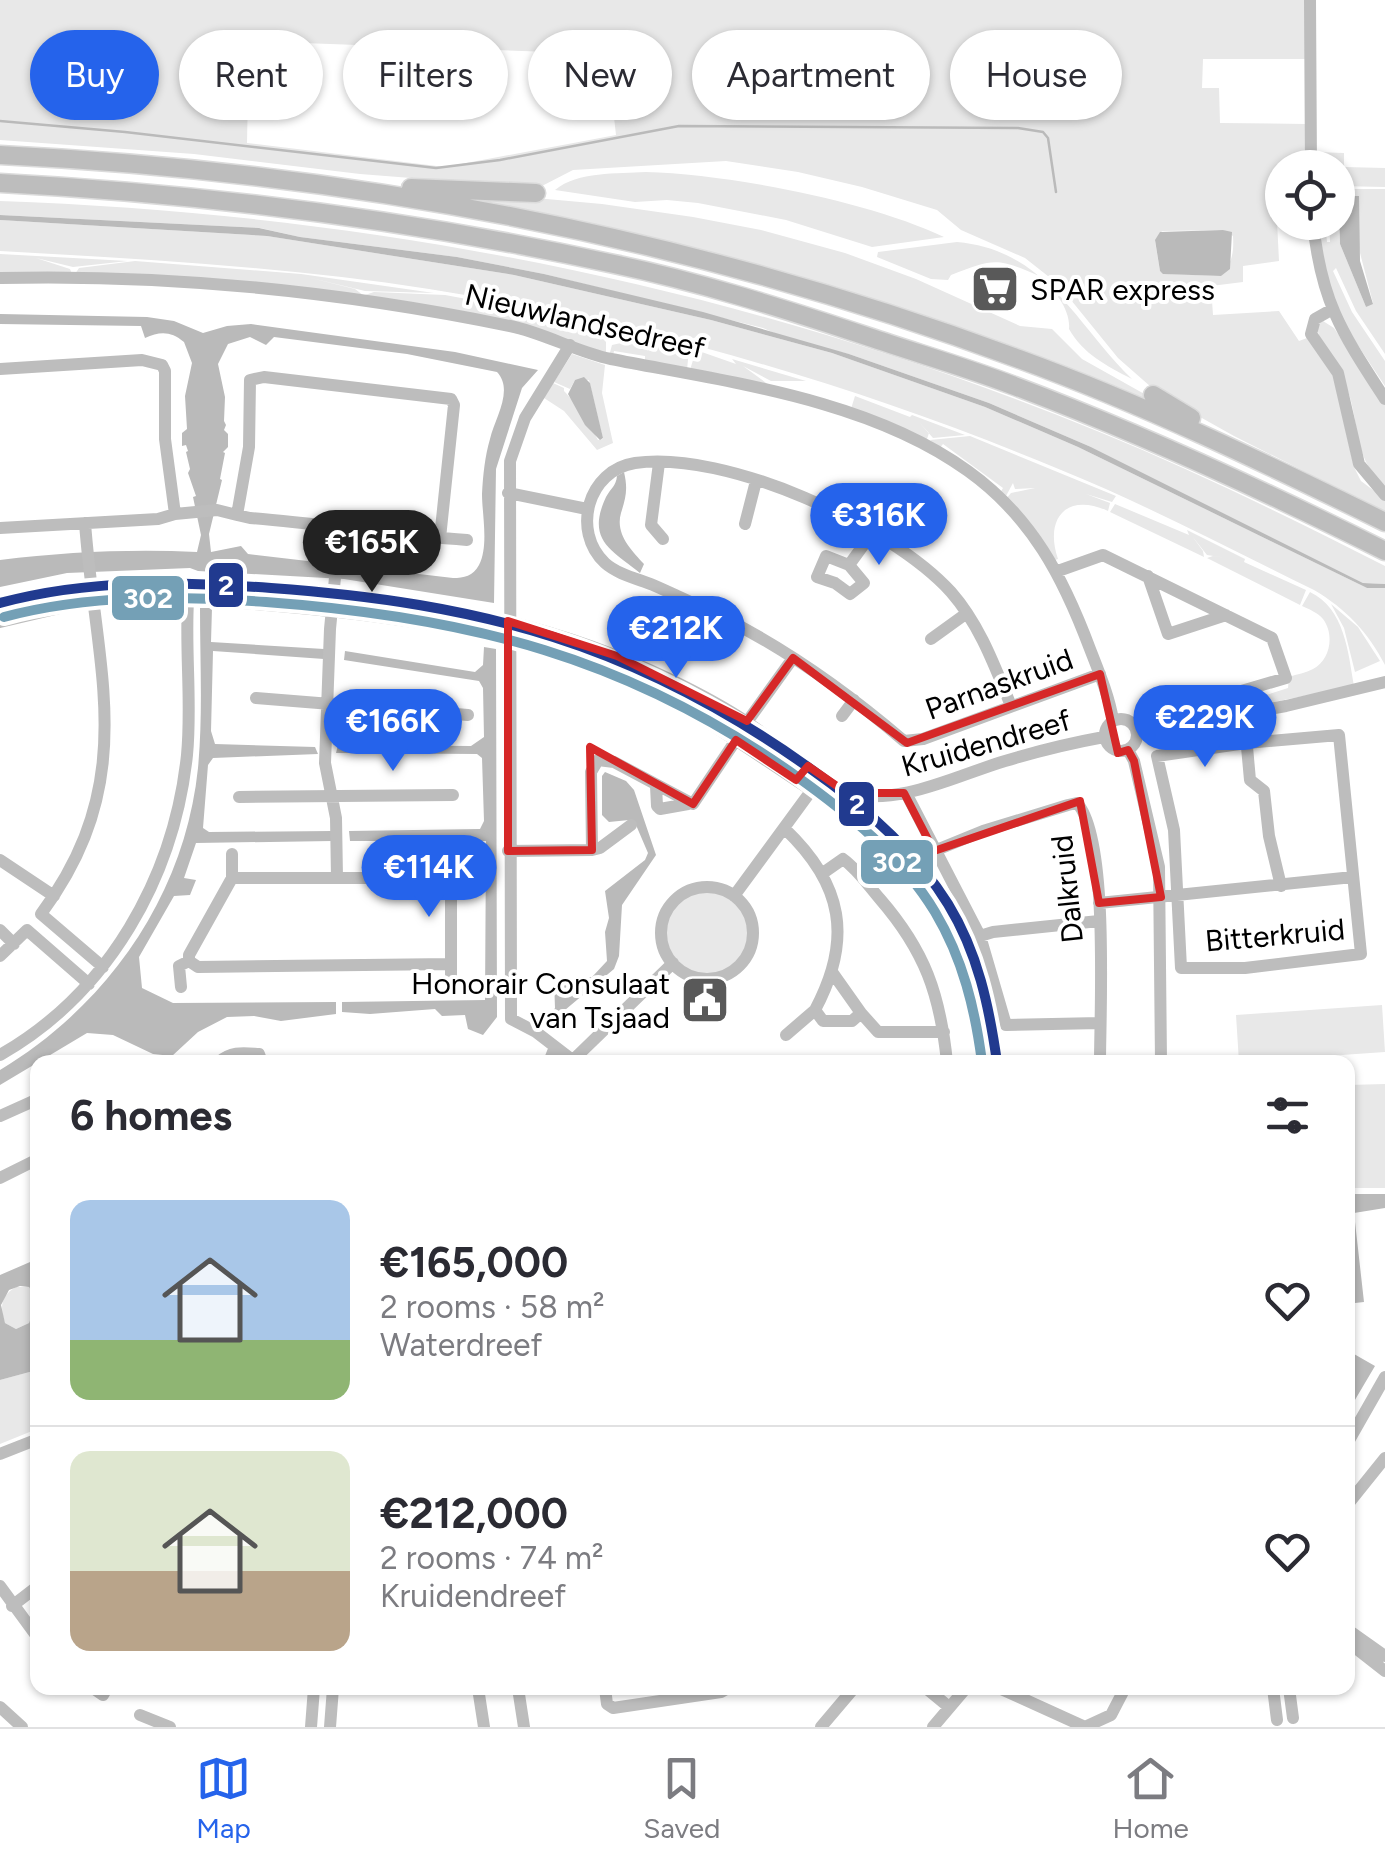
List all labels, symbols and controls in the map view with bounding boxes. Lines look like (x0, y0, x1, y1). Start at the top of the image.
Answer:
chip: Buy (30, 30, 159, 120)
chip: Rent (179, 30, 323, 120)
chip: Filters (343, 30, 508, 120)
chip: New (528, 30, 672, 120)
chip: Apartment (692, 30, 930, 120)
chip: House (950, 30, 1122, 120)
map controls (1265, 150, 1355, 240)
button: locate (1265, 150, 1355, 240)
supermarket icon: SPAR express (969, 263, 1021, 315)
place label: SPAR express (1030, 271, 1215, 308)
street label: Nieuwlandsedreef (462, 275, 708, 367)
pin: €316K (809, 483, 949, 568)
text: €316K (832, 496, 926, 534)
pin: €165K (302, 510, 442, 595)
text: €165K (325, 523, 419, 561)
line badge: 2 (207, 561, 245, 609)
text: 2 (218, 568, 234, 602)
line badge: 302 (110, 574, 186, 622)
text: 302 (123, 581, 173, 615)
pin: €212K (606, 596, 746, 681)
text: €212K (629, 609, 723, 647)
street label: Parnaskruid (920, 640, 1078, 728)
pin: €229K (1135, 685, 1275, 770)
pin: €166K (323, 689, 463, 774)
text: €229K (1155, 698, 1255, 736)
street label: Kruidendreef (897, 701, 1075, 785)
text: €166K (346, 702, 440, 740)
line badge: 2 (837, 780, 876, 828)
text: 2 (849, 787, 865, 821)
street label: Dalkruid (1043, 833, 1091, 945)
pin: €114K (359, 835, 499, 920)
line badge: 302 (859, 838, 935, 886)
text: 302 (872, 845, 922, 879)
text: €114K (384, 848, 474, 886)
street label: Bitterkruid (1203, 910, 1347, 960)
place label: Honorair Consulaat van Tsjaad (411, 965, 670, 1036)
public building icon: Honorair Consulaat van Tsjaad (679, 974, 731, 1026)
icon: filters (1260, 1088, 1315, 1143)
text: 6 homes (70, 1090, 232, 1141)
text: €165,000 (380, 1237, 568, 1288)
icon: home (150, 1240, 270, 1360)
icon: heart (1260, 1273, 1315, 1328)
text: 2 rooms · 58 m² (380, 1288, 605, 1326)
text: Waterdreef (380, 1326, 542, 1364)
text: €212,000 (380, 1488, 568, 1539)
icon: home (150, 1491, 270, 1611)
icon: heart (1260, 1524, 1315, 1579)
text: 2 rooms · 74 m² (380, 1539, 604, 1577)
text: Kruidendreef (380, 1577, 566, 1615)
tab: Map (196, 1751, 251, 1845)
tab: Saved (643, 1751, 720, 1845)
tab: Home (1113, 1751, 1189, 1845)

